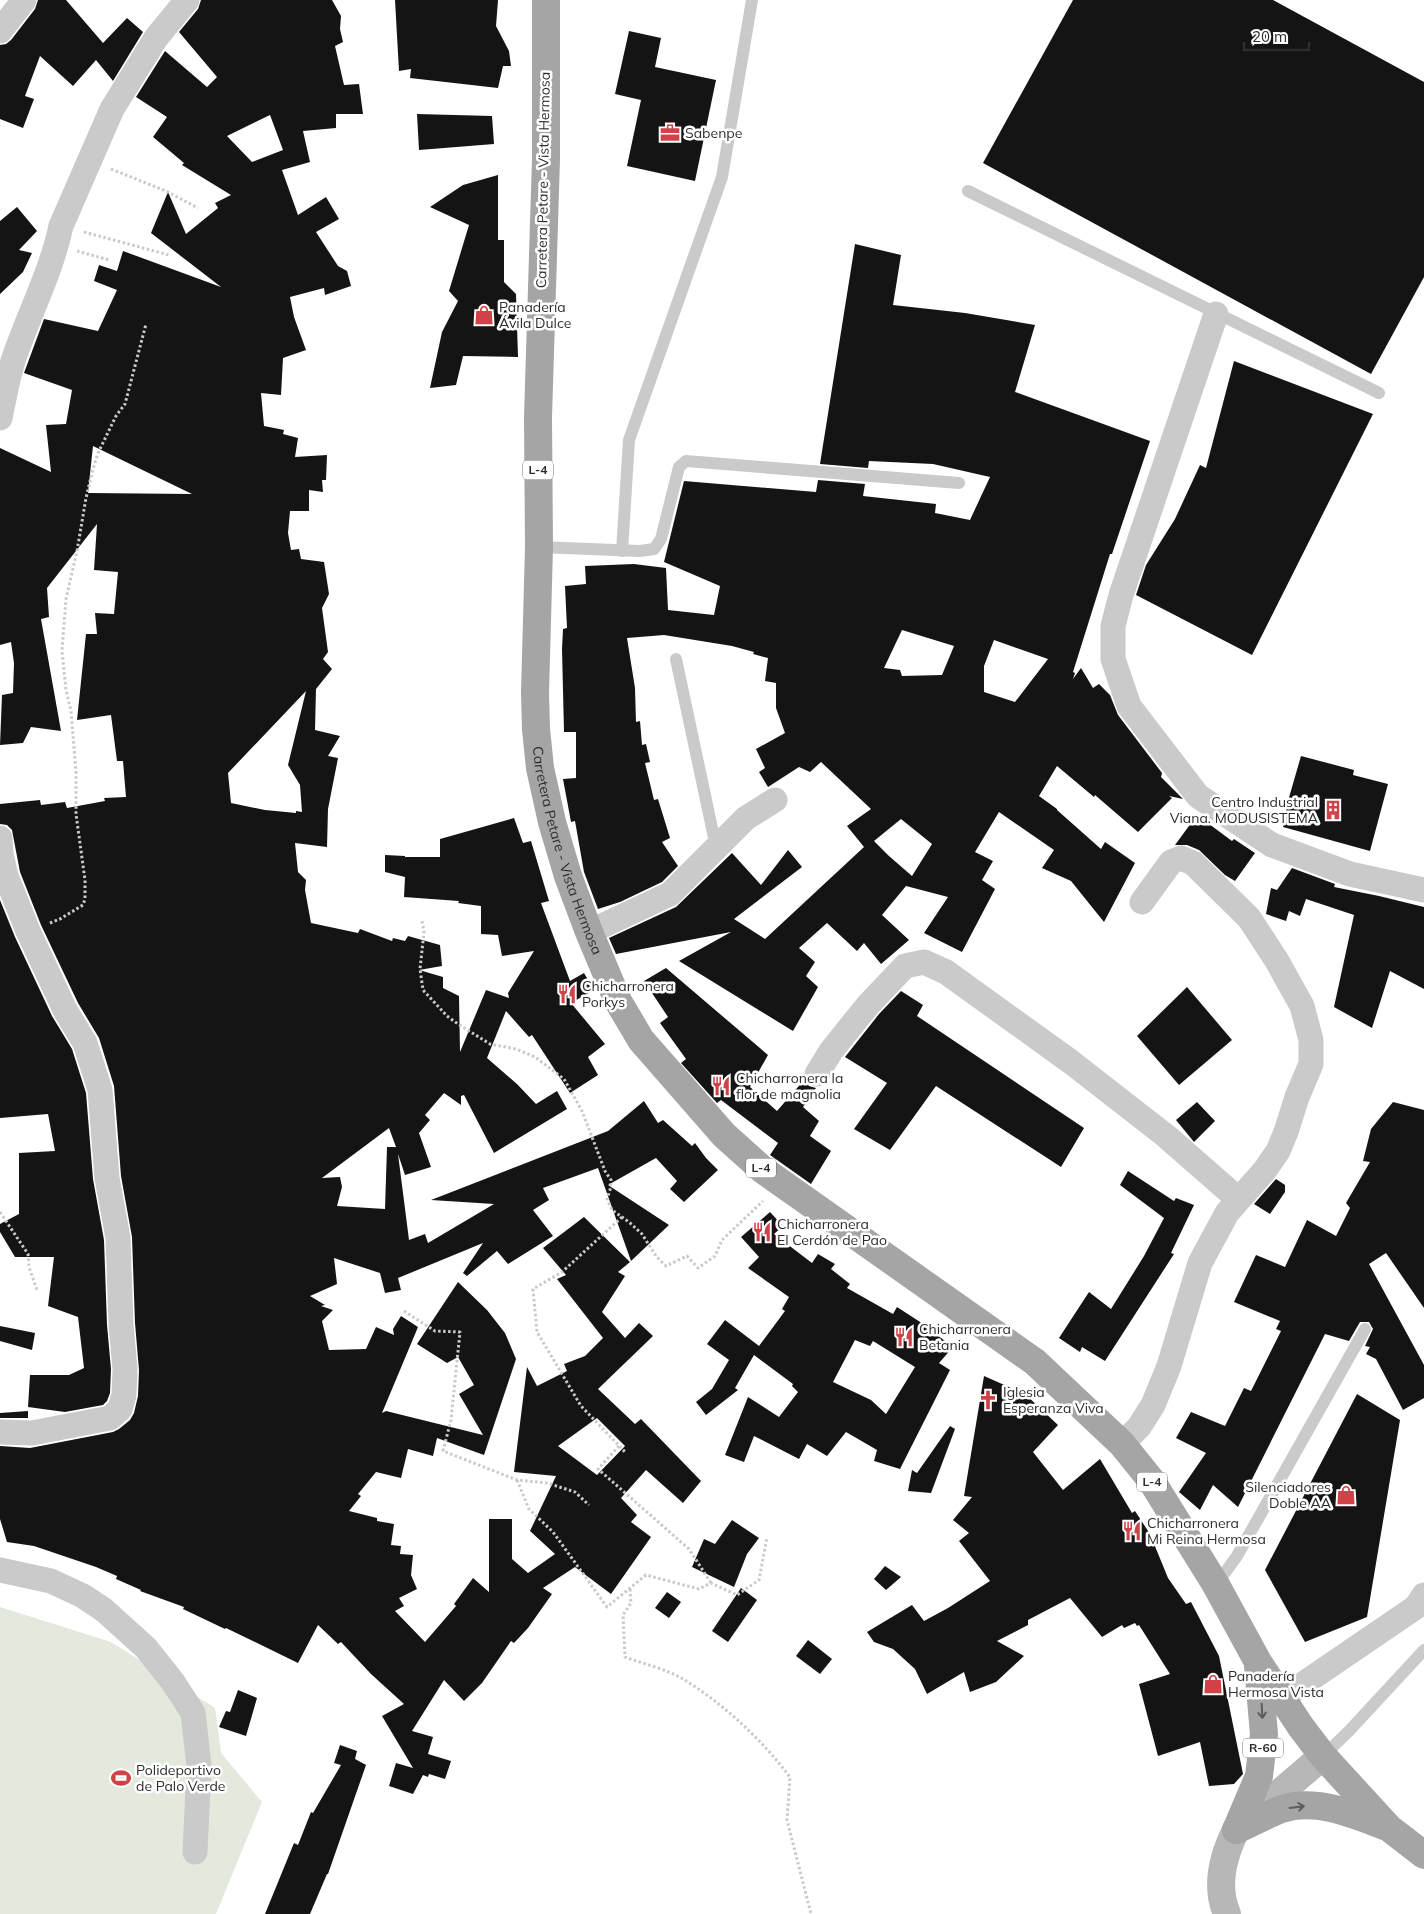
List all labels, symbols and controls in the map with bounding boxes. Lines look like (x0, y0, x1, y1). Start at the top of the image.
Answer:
scale bar (1244, 20, 1309, 52)
text: 20 m (1252, 27, 1287, 46)
street label: Carretera Petare - Vista Hermosa (532, 72, 554, 288)
office icon: Sabenpe (659, 122, 681, 144)
place label: Sabenpe (685, 124, 742, 142)
place label: Panadería Ávila Dulce (499, 298, 571, 332)
shop icon: Panadería Ávila Dulce (473, 304, 495, 326)
road number: L-4 (523, 460, 553, 480)
street label: Carretera Petare - Vista Hermosa (529, 745, 606, 957)
place label: Centro Industrial Viana. MODUSISTEMA (1170, 793, 1319, 827)
building icon: Centro Industrial Viana. MODUSISTEMA (1322, 799, 1344, 821)
place label: Chicharronera Porkys (582, 977, 674, 1011)
restaurant icon: Chicharronera Porkys (556, 983, 578, 1005)
place label: Chicharronera la flor de magnolia (736, 1069, 843, 1103)
restaurant icon: Chicharronera la flor de magnolia (710, 1075, 732, 1097)
road number: L-4 (746, 1158, 776, 1178)
place label: Chicharronera El Cerdón de Pao (777, 1215, 887, 1249)
restaurant icon: Chicharronera El Cerdón de Pao (751, 1221, 773, 1243)
place label: Chicharronera Betania (919, 1320, 1011, 1354)
restaurant icon: Chicharronera Betania (893, 1326, 915, 1348)
place label: Iglesia Esperanza Viva (1003, 1383, 1104, 1417)
church icon: Iglesia Esperanza Viva (977, 1389, 999, 1411)
road number: L-4 (1137, 1472, 1167, 1491)
place label: Silenciadores Doble AA (1245, 1478, 1332, 1512)
shop icon: Silenciadores Doble AA (1335, 1484, 1357, 1506)
place label: Chicharronera Mi Reina Hermosa (1147, 1514, 1266, 1548)
restaurant icon: Chicharronera Mi Reina Hermosa (1121, 1520, 1143, 1542)
place label: Panadería Hermosa Vista (1228, 1667, 1324, 1701)
shop icon: Panadería Hermosa Vista (1202, 1673, 1224, 1695)
one-way arrow (1258, 1702, 1267, 1718)
road number: R-60 (1243, 1739, 1283, 1758)
place label: Polideportivo de Palo Verde (136, 1761, 225, 1795)
sports icon: Polideportivo de Palo Verde (110, 1767, 132, 1789)
one-way arrow (1289, 1802, 1305, 1812)

